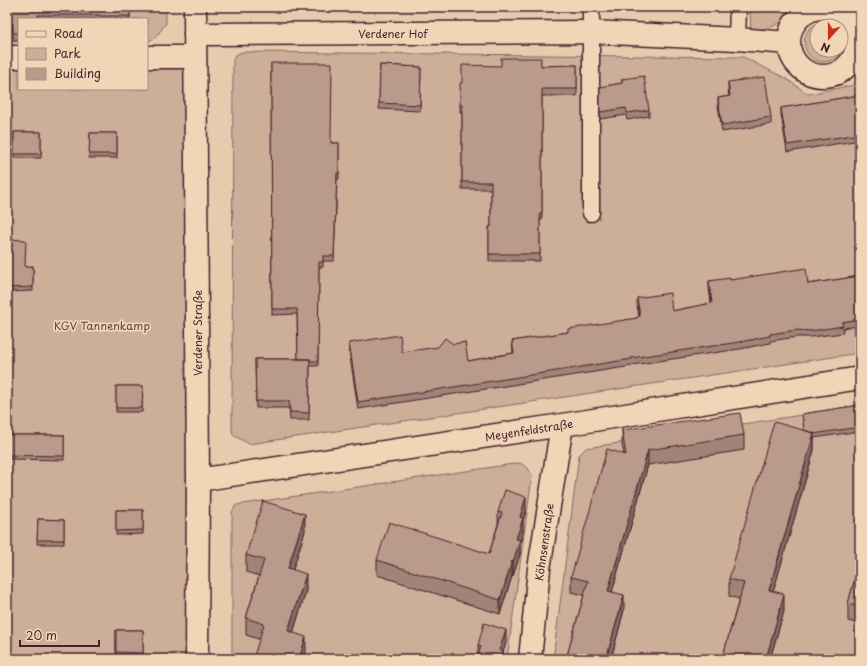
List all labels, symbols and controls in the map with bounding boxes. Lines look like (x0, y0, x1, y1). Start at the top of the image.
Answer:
legend (18, 18, 148, 90)
north arrow (809, 18, 849, 58)
text: Road (54, 24, 83, 42)
street label: Verdener Hof (358, 25, 429, 42)
text: N (818, 38, 832, 57)
text: Park (54, 44, 81, 62)
text: Building (54, 64, 101, 82)
street label: Verdener Straße (189, 290, 206, 376)
park label: KGV Tannenkamp (54, 317, 150, 334)
street label: Meyenfeldstraße (484, 415, 574, 445)
street label: Köhnsenstraße (530, 502, 558, 582)
scale bar (20, 622, 99, 648)
text: 20 m (26, 626, 57, 644)

